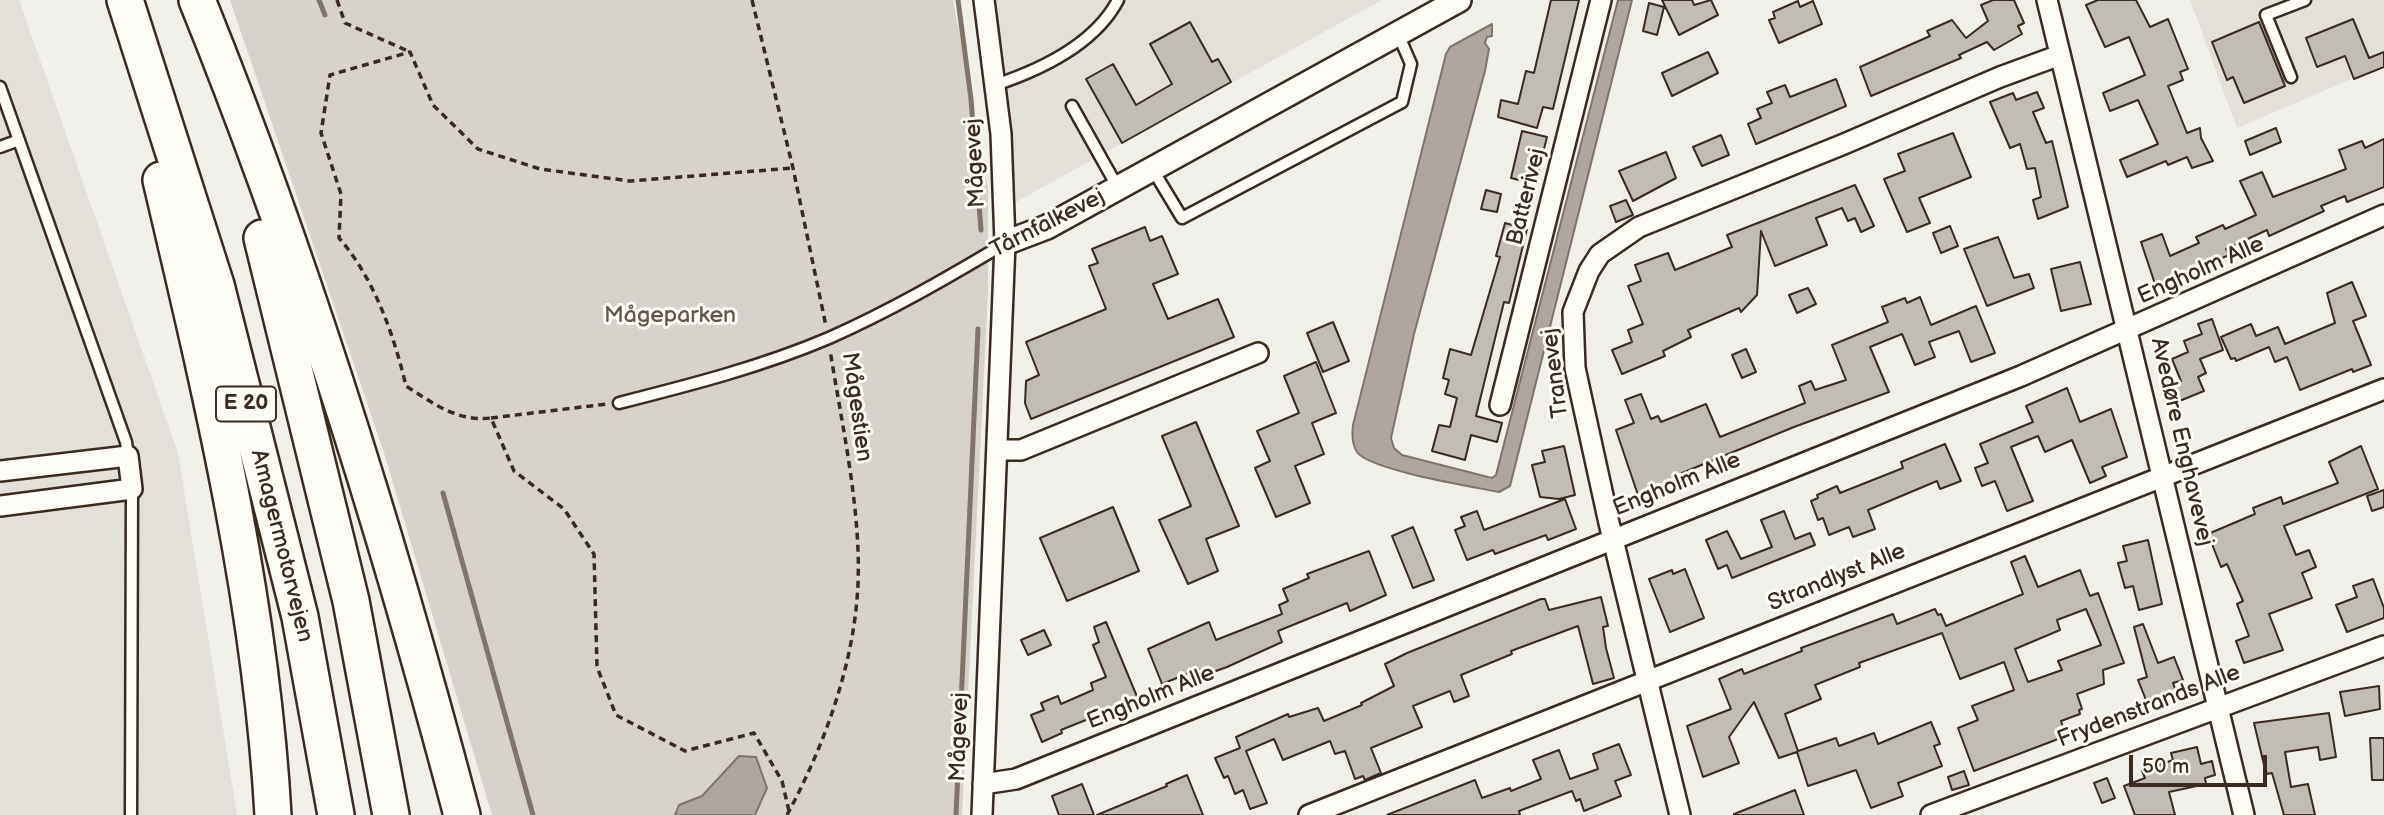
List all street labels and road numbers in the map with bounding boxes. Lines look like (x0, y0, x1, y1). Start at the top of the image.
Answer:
street label: Mågevej (960, 118, 992, 208)
street label: Batterivej (1502, 146, 1552, 248)
street label: Tårnfalkevej (986, 183, 1110, 265)
street label: Engholm Alle (2134, 231, 2268, 311)
street label: Tranevej (1537, 327, 1575, 419)
street label: Avedøre Enghavevej (2144, 335, 2218, 549)
street label: Mågestien (835, 350, 877, 464)
road number: E 20 (216, 386, 276, 422)
street label: Amagermotorvejen (244, 447, 318, 645)
street label: Engholm Alle (1609, 447, 1745, 523)
street label: Strandlyst Alle (1764, 538, 1910, 618)
street label: Frydenstrands Alle (2054, 659, 2244, 755)
street label: Engholm Alle (1083, 660, 1219, 736)
street label: Mågevej (945, 692, 975, 782)

